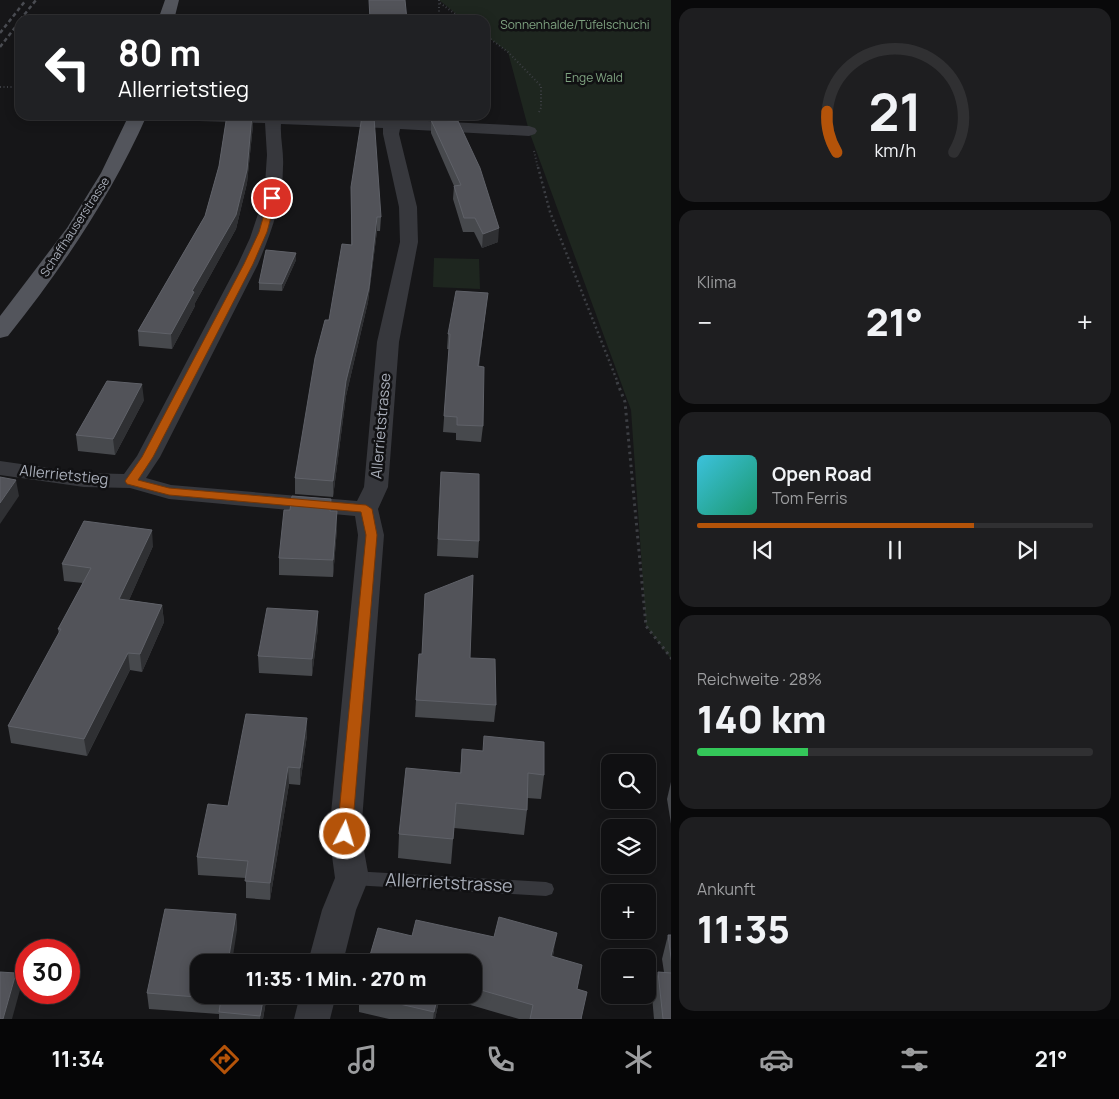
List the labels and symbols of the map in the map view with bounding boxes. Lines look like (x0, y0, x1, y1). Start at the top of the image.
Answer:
park label: Sonnenhalde/Tüfelschuchi (500, 16, 650, 33)
park label: Enge Wald (565, 69, 623, 86)
street label: Schaffhauserstrasse (36, 173, 113, 280)
pin (251, 177, 293, 219)
street label: Allerrietstrasse (365, 372, 396, 480)
street label: Allerrietstieg (18, 459, 110, 490)
position arrow (318, 807, 370, 859)
street label: Allerrietstrasse (385, 867, 513, 897)
speed limit sign: 30 (15, 939, 80, 1004)

